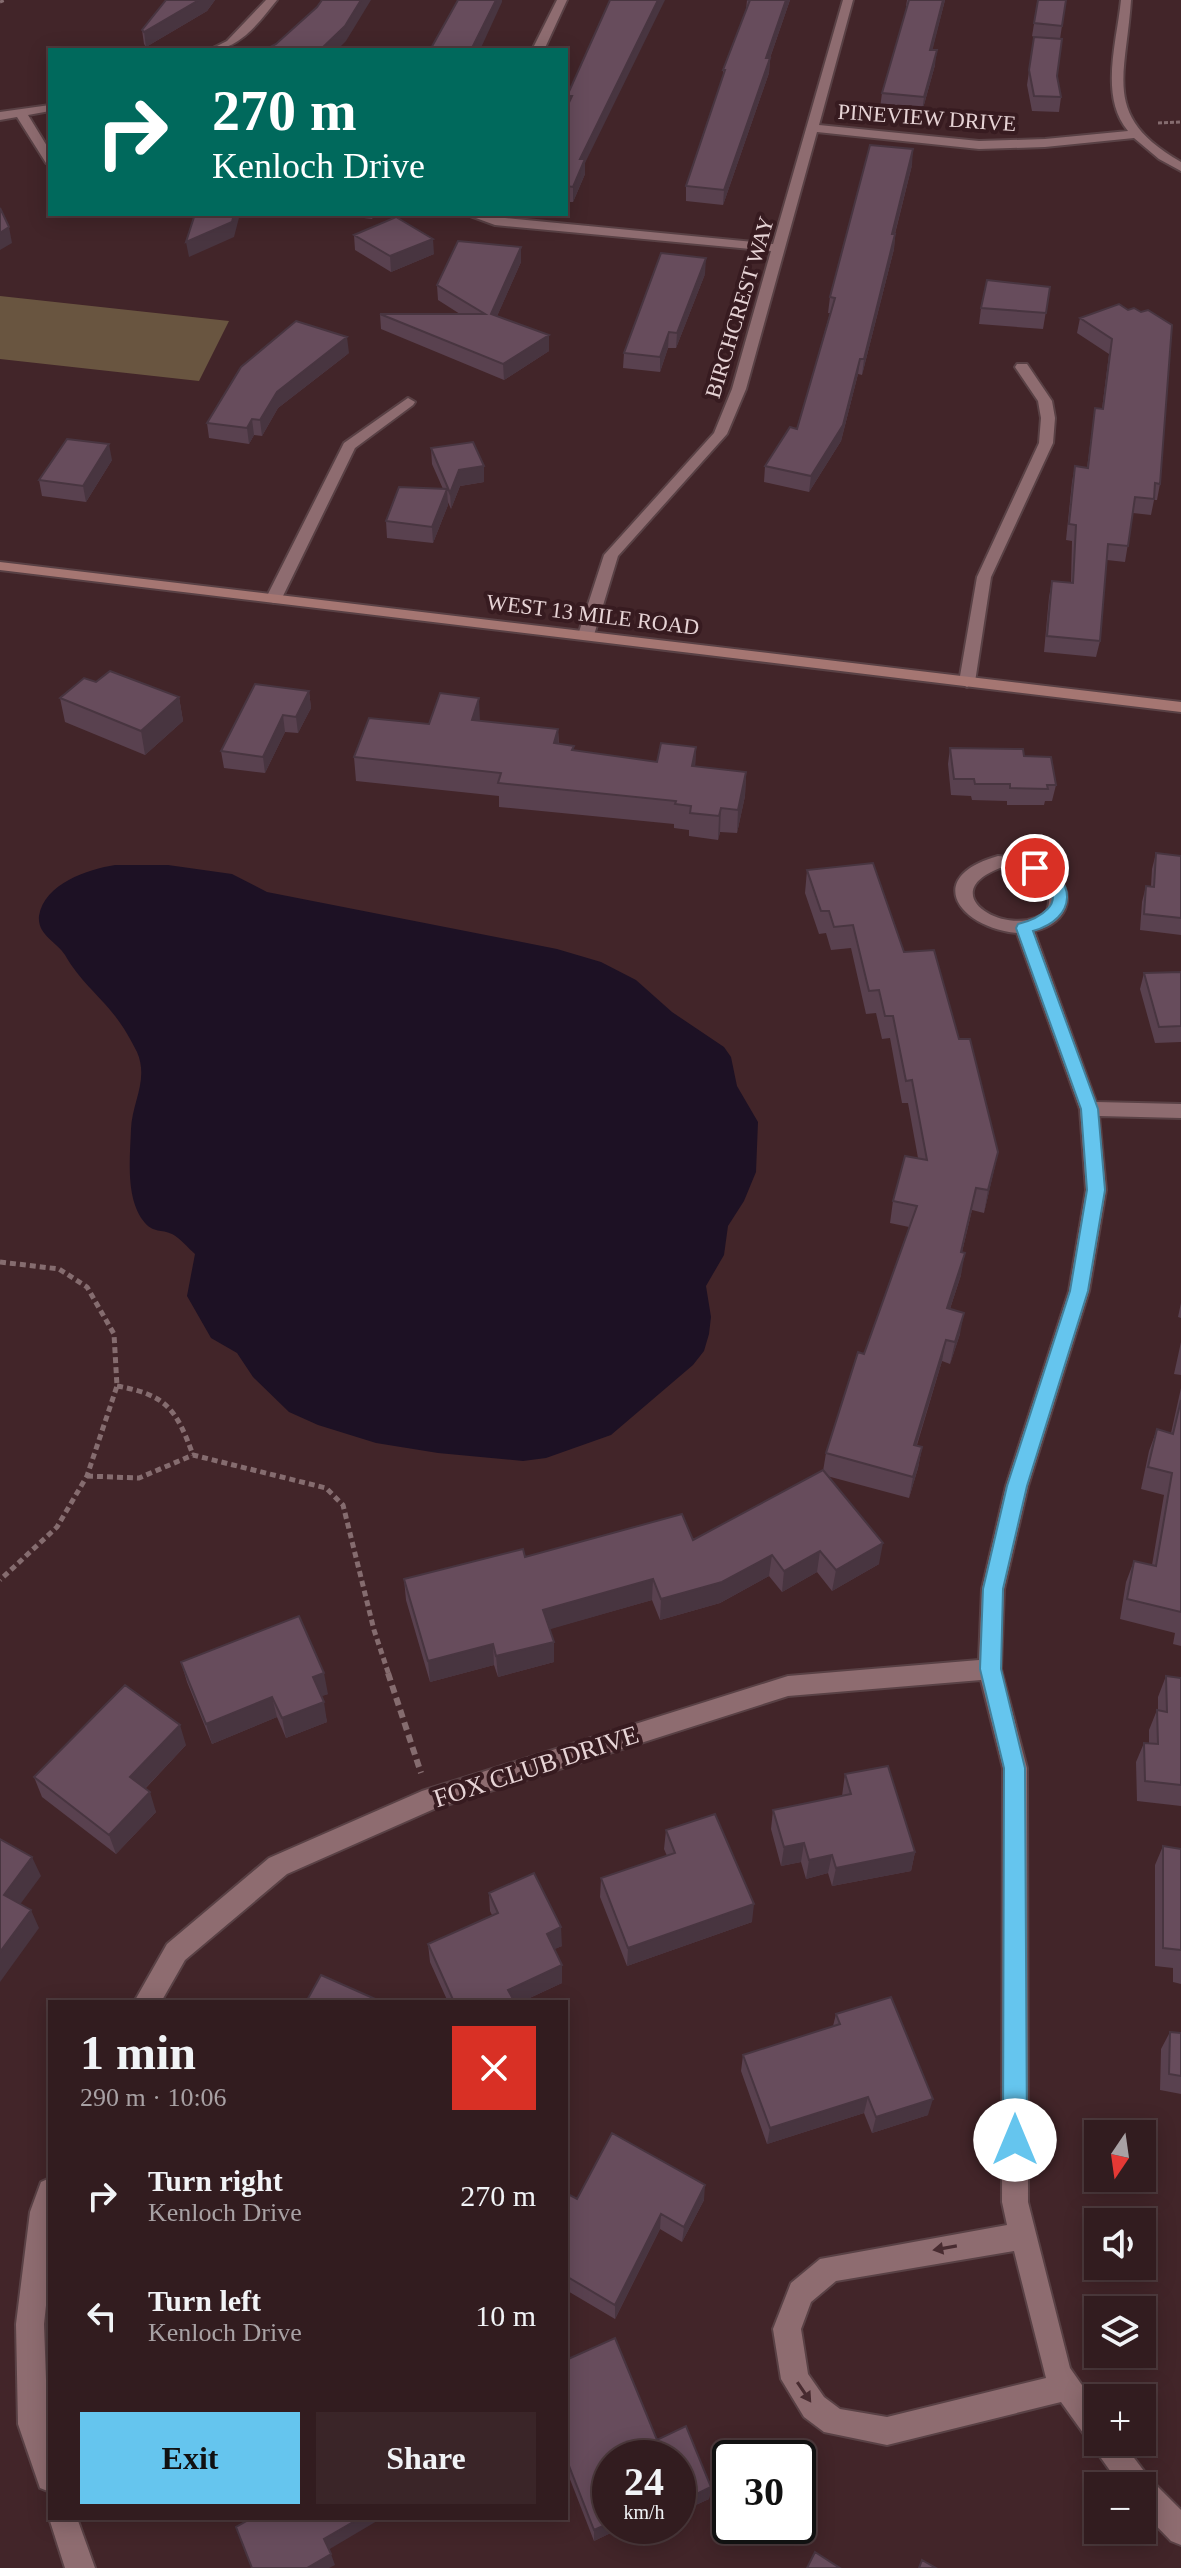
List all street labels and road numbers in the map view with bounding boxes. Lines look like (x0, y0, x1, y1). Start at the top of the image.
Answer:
street label: PINEVIEW DRIVE (837, 99, 1017, 136)
street label: BIRCHCREST WAY (700, 213, 779, 401)
street label: WEST 13 MILE ROAD (485, 589, 701, 640)
street label: FOX CLUB DRIVE (430, 1720, 642, 1813)

